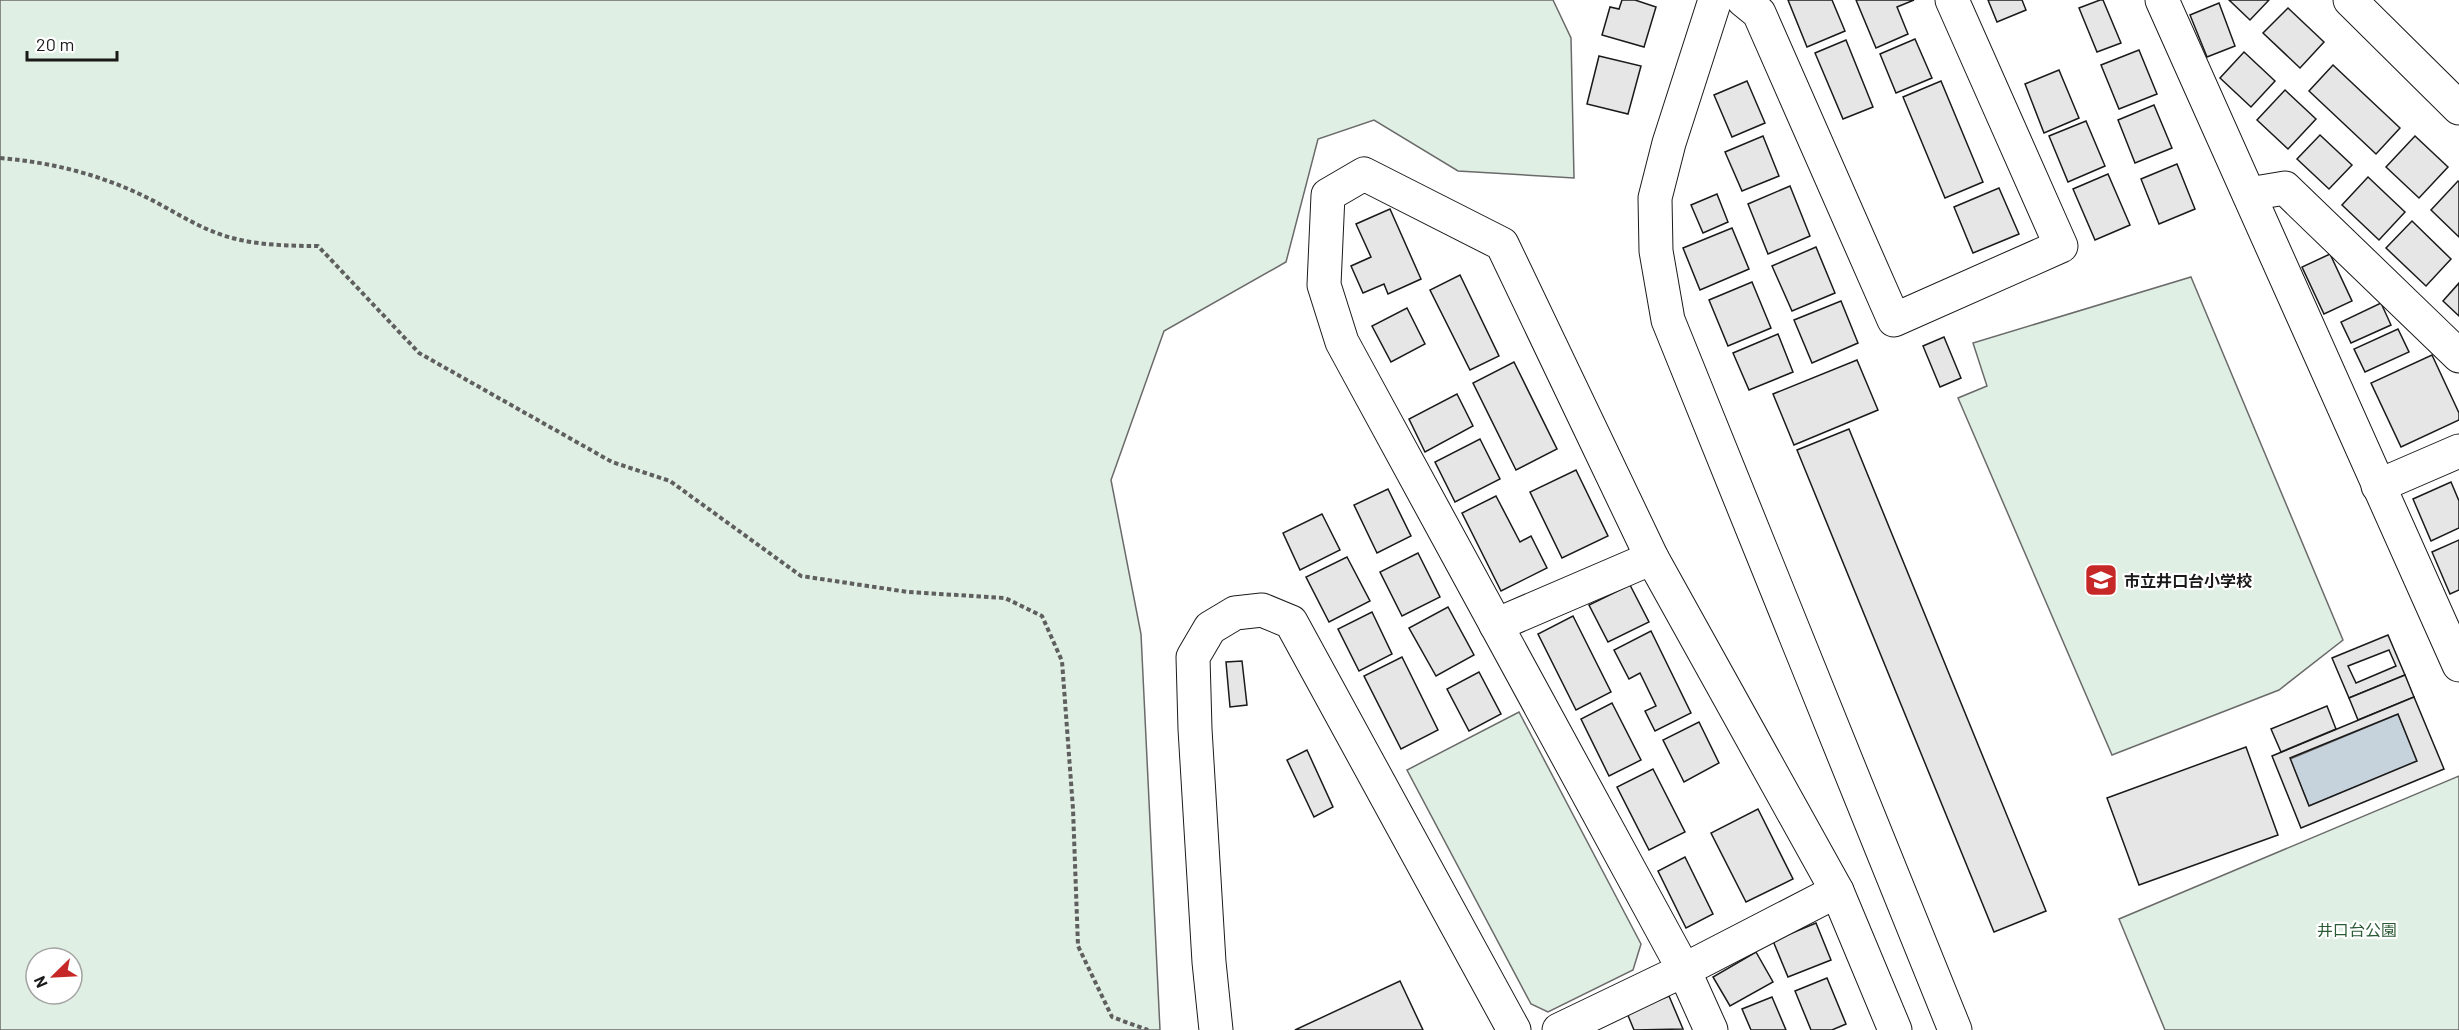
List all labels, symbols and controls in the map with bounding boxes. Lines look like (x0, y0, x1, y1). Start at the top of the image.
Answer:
scale bar (27, 24, 117, 62)
text: 20 m (36, 33, 74, 55)
school or university icon: 市立井口台小学校 (2083, 562, 2119, 598)
place label: 市立井口台小学校 (2124, 571, 2252, 590)
park label: 井口台公園 (2317, 920, 2397, 939)
north arrow (24, 946, 84, 1006)
text: N (29, 974, 51, 991)

